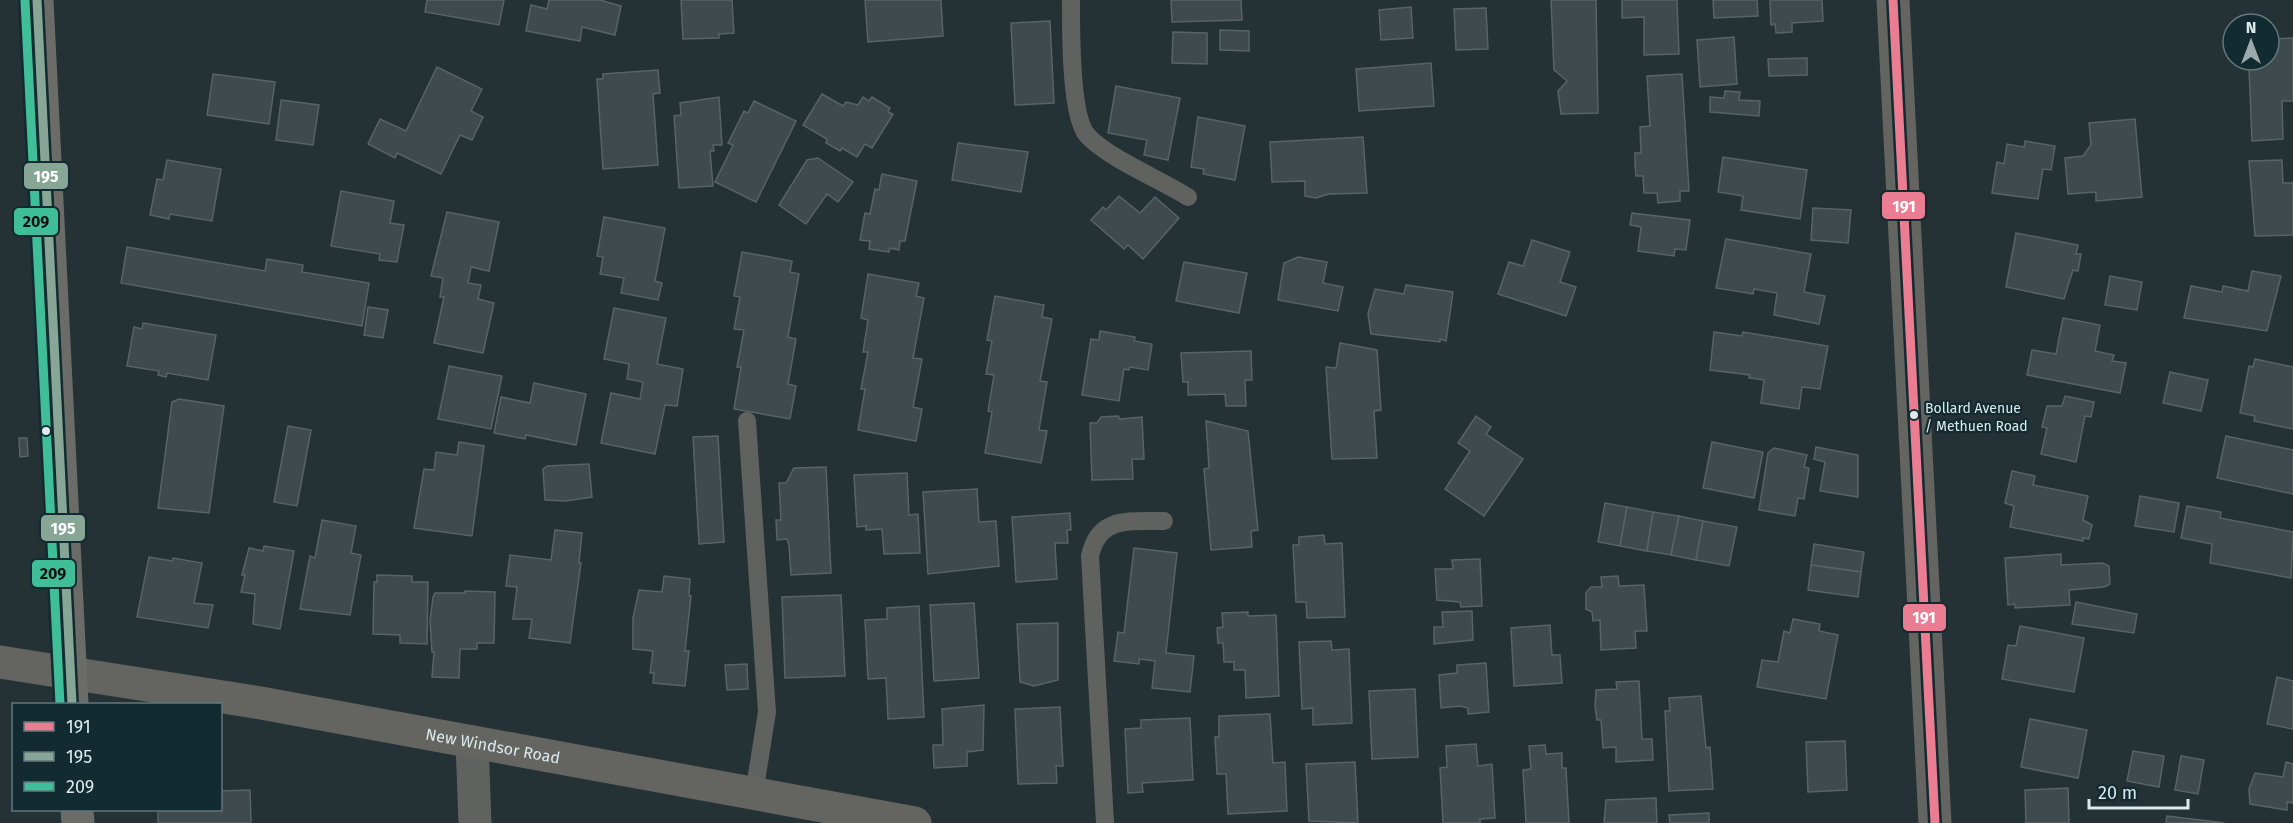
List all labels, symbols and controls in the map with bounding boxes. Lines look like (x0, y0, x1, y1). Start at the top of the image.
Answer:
north arrow (2221, 12, 2281, 72)
text: N (2246, 18, 2256, 37)
line badge: 195 (23, 162, 69, 190)
text: 195 (34, 167, 59, 186)
line badge: 191 (1881, 191, 1926, 220)
text: 191 (1892, 197, 1916, 216)
line badge: 209 (13, 207, 59, 236)
text: 209 (23, 212, 49, 231)
place label: Bollard Avenue / Methuen Road (1925, 400, 2028, 435)
marker: Bollard Avenue / Methuen Road (1908, 409, 1920, 421)
unlabelled marker (40, 425, 52, 437)
line badge: 195 (40, 514, 86, 542)
text: 195 (51, 519, 76, 538)
line badge: 209 (31, 559, 76, 588)
text: 209 (40, 564, 66, 583)
line badge: 191 (1902, 603, 1947, 632)
text: 191 (1912, 608, 1936, 627)
legend (12, 703, 222, 811)
text: 191 (66, 716, 91, 738)
street label: New Windsor Road (424, 724, 562, 768)
text: 195 (66, 746, 92, 768)
scale bar (2089, 772, 2188, 810)
text: 209 (66, 776, 94, 798)
text: 20 m (2098, 782, 2137, 804)

